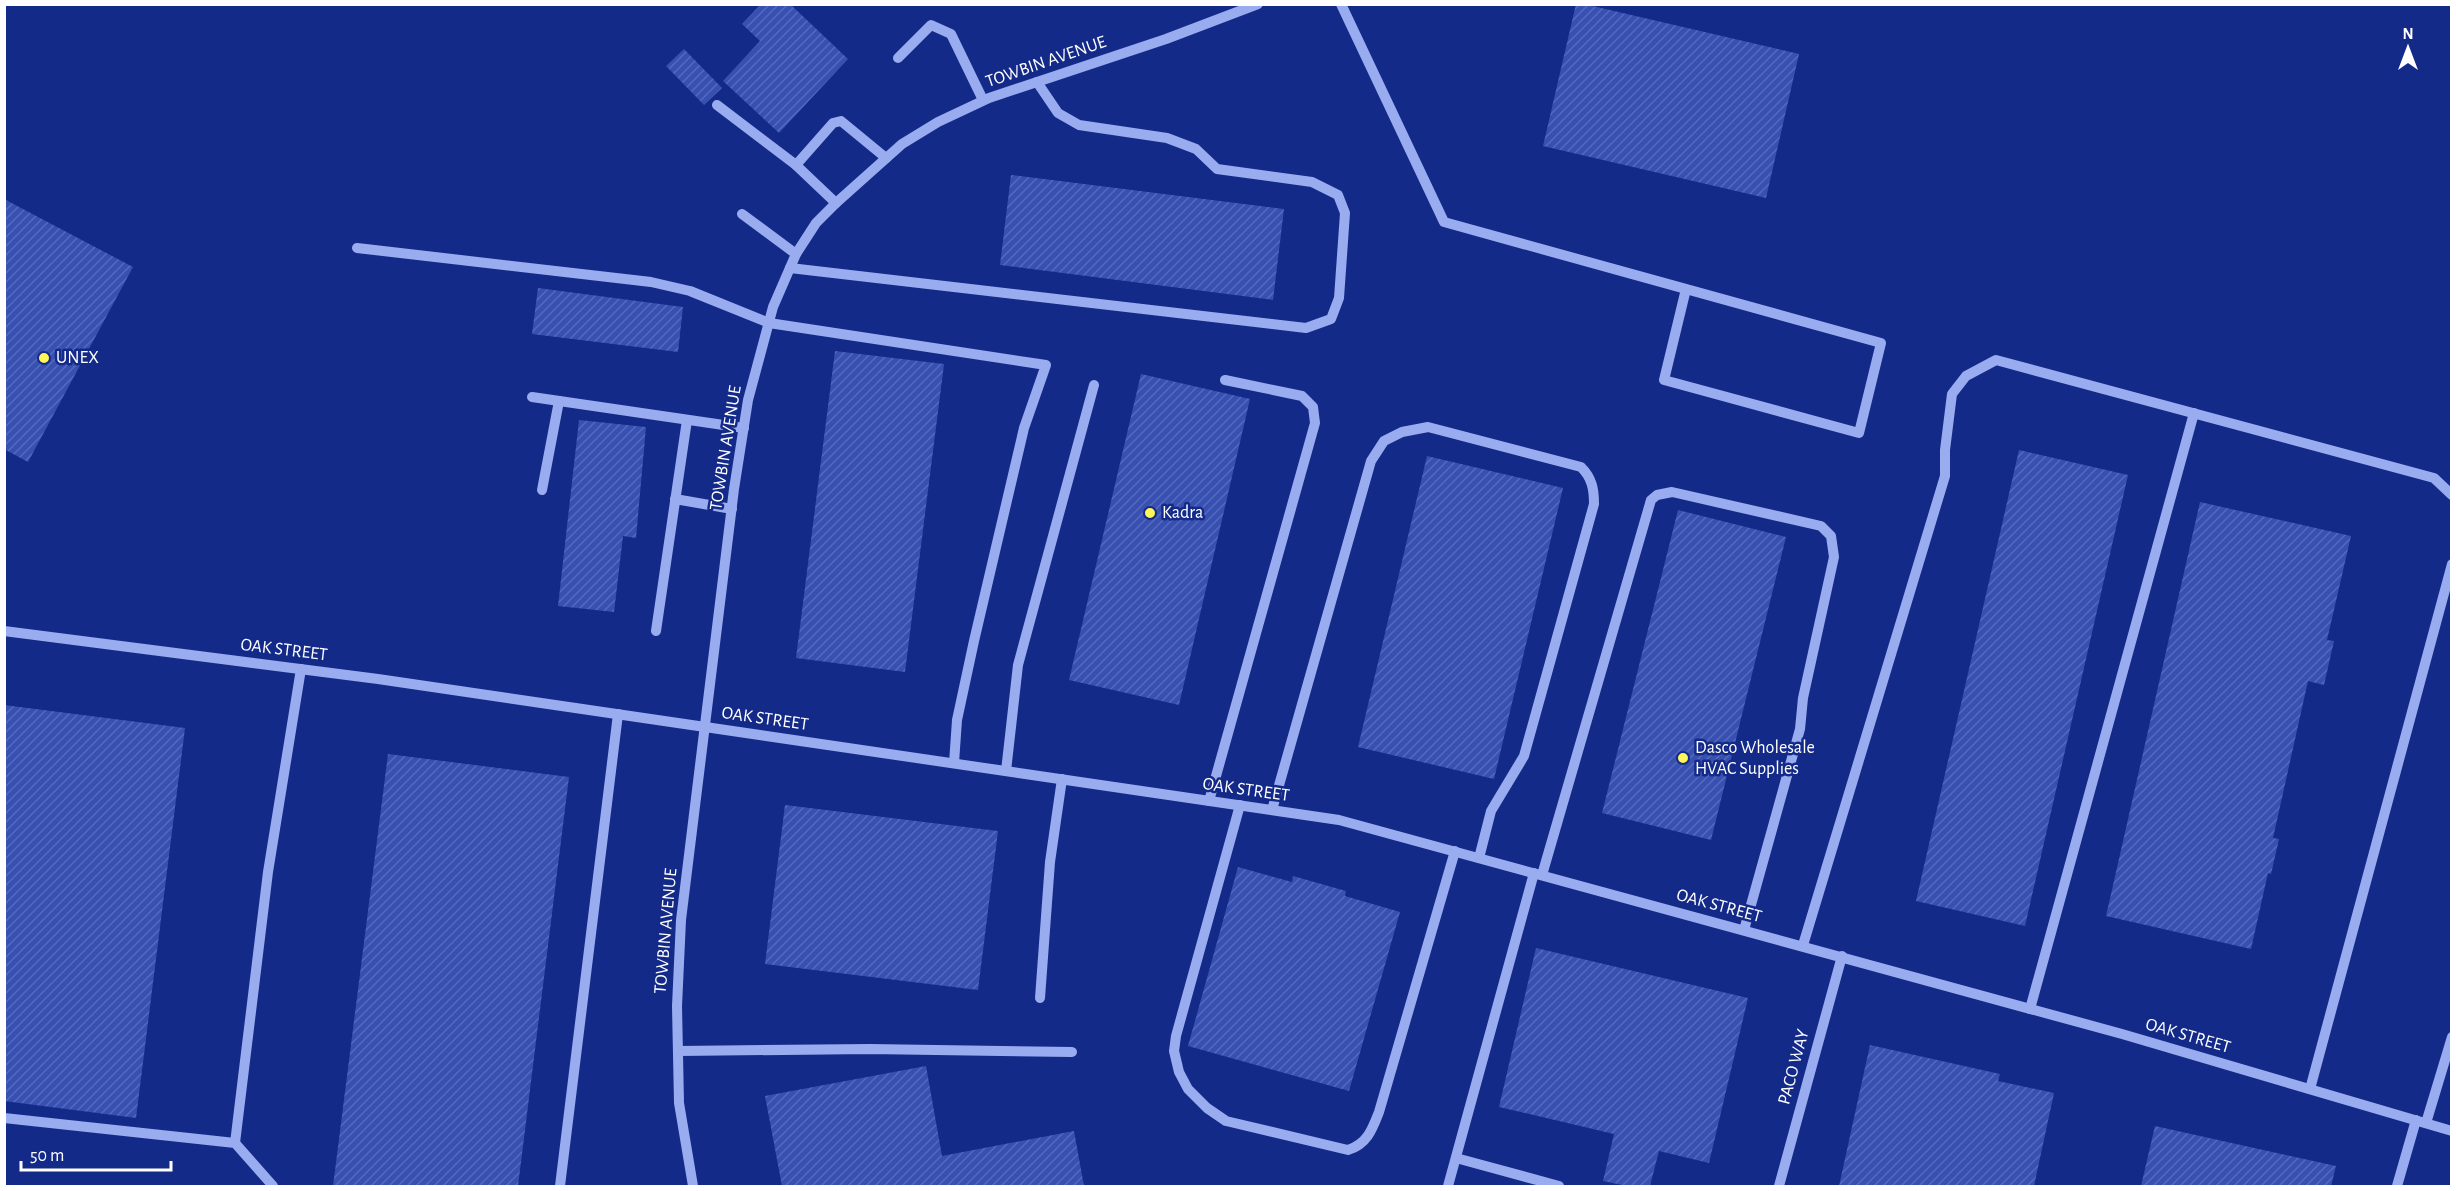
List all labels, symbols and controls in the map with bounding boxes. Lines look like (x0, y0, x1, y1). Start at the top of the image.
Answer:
north arrow (2378, 18, 2438, 78)
text: N (2402, 26, 2414, 42)
street label: TOWBIN AVENUE (983, 33, 1109, 91)
place label: UNEX (56, 349, 99, 367)
marker: UNEX (37, 351, 51, 365)
street label: TOWBIN AVENUE (707, 384, 745, 512)
place label: Kadra (1162, 504, 1203, 522)
marker: Kadra (1143, 506, 1157, 520)
street label: OAK STREET (239, 636, 329, 664)
street label: OAK STREET (720, 704, 810, 734)
place label: Dasco Wholesale HVAC Supplies (1695, 739, 1815, 778)
marker: Dasco Wholesale HVAC Supplies (1676, 751, 1690, 765)
street label: OAK STREET (1201, 775, 1291, 805)
street label: TOWBIN AVENUE (652, 867, 680, 995)
street label: OAK STREET (1674, 886, 1764, 926)
street label: OAK STREET (2143, 1015, 2233, 1057)
street label: PACO WAY (1775, 1027, 1813, 1107)
scale bar (21, 1134, 171, 1172)
text: 50 m (30, 1147, 64, 1165)

